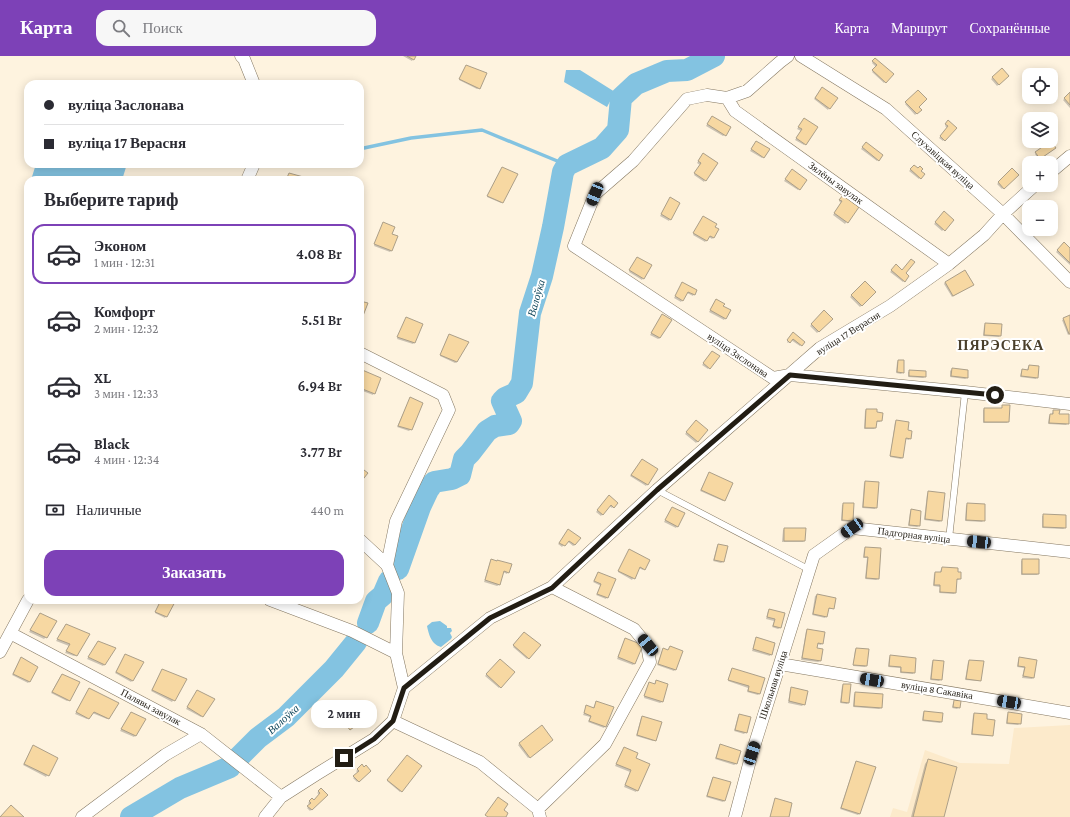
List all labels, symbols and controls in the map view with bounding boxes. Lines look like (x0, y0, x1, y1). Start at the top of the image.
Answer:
search box (96, 10, 376, 46)
text: Карта (20, 17, 72, 38)
icon: search (110, 17, 132, 39)
text: Поиск (142, 20, 183, 36)
text: Карта (834, 20, 869, 36)
text: Маршрут (891, 20, 947, 36)
text: Сохранённые (969, 20, 1050, 36)
map controls (1022, 68, 1058, 236)
button: locate (1022, 68, 1058, 104)
text: вуліца Заслонава (68, 97, 184, 113)
button: layers (1022, 112, 1058, 148)
street label: Слухавіцкая вуліца (909, 129, 977, 192)
text: вуліца 17 Верасня (68, 135, 186, 151)
button: + (1022, 156, 1058, 192)
street label: Зялёны завулак (807, 160, 865, 207)
car (585, 181, 605, 207)
text: Выберите тариф (44, 190, 178, 210)
button: − (1022, 200, 1058, 236)
icon: car (46, 236, 82, 272)
text: Эконом (94, 238, 146, 254)
text: 4.08 Br (296, 246, 342, 262)
text: 1 мин · 12:31 (94, 255, 155, 270)
water label: Валоўка (525, 278, 547, 318)
icon: car (46, 302, 82, 338)
text: Комфорт (94, 304, 155, 320)
street label: вуліца 17 Верасня (814, 309, 882, 357)
text: 5.51 Br (301, 312, 342, 328)
text: 2 мин · 12:32 (94, 321, 159, 336)
street label: вуліца Заслонава (705, 331, 771, 380)
district label: ПЯРЭСЕКА (958, 337, 1044, 353)
icon: car (46, 368, 82, 404)
text: XL (94, 370, 111, 386)
text: 6.94 Br (298, 378, 342, 394)
text: 3 мин · 12:33 (94, 386, 159, 401)
route start (986, 386, 1004, 404)
icon: car (46, 434, 82, 470)
text: Black (94, 436, 129, 452)
text: 3.77 Br (300, 444, 342, 460)
text: 4 мин · 12:34 (94, 452, 160, 467)
icon: cash (44, 499, 66, 521)
text: Наличные (76, 502, 141, 518)
text: 440 m (310, 503, 344, 518)
car (839, 516, 865, 540)
street label: Падгорная вуліца (877, 525, 952, 545)
car (966, 535, 992, 549)
button: Заказать (44, 550, 344, 596)
car (636, 632, 660, 658)
street label: Школьная вуліца (757, 649, 789, 721)
car (859, 672, 885, 688)
street label: вуліца 8 Сакавіка (900, 679, 974, 701)
street label: Палявы завулак (119, 687, 183, 727)
car (996, 694, 1022, 710)
callout: 2 мин (311, 700, 377, 728)
water label: Валоўка (265, 702, 301, 736)
text: 2 мин (328, 706, 360, 721)
car (743, 740, 761, 766)
route end (335, 749, 353, 767)

